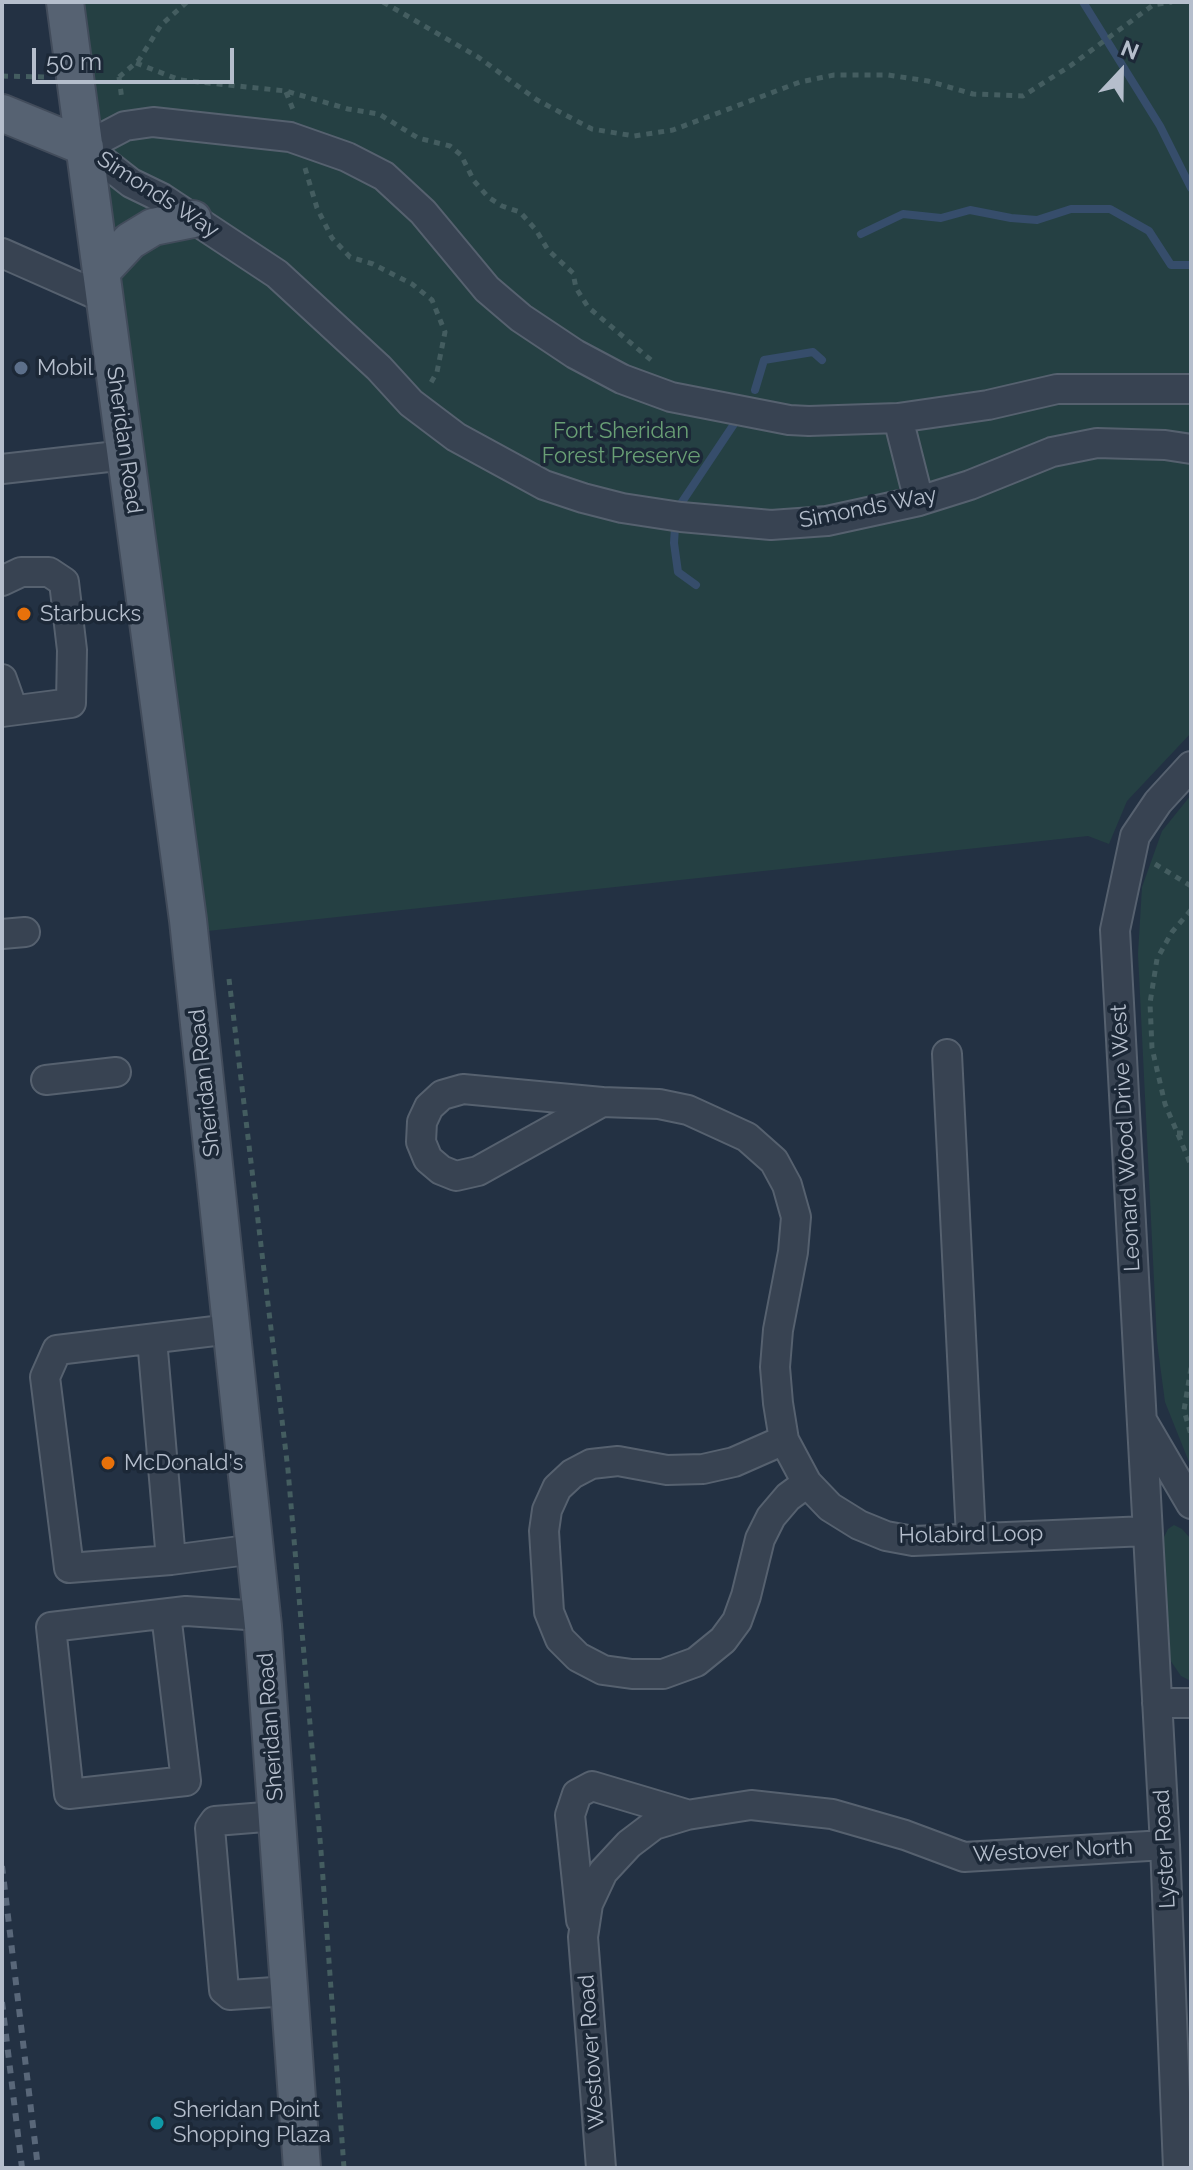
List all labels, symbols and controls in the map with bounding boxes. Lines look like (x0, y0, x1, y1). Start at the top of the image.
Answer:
scale bar (36, 32, 238, 82)
north arrow (1081, 32, 1161, 112)
text: N (1117, 35, 1143, 65)
text: 50 m (46, 47, 102, 76)
street label: Simonds Way (92, 146, 224, 244)
place label: Mobil (37, 355, 94, 381)
marker: Mobil (12, 359, 30, 377)
street label: Sheridan Road (101, 365, 147, 515)
park label: Fort Sheridan Forest Preserve (542, 418, 700, 470)
street label: Simonds Way (797, 482, 939, 534)
place label: Starbucks (40, 601, 141, 627)
marker: Starbucks (15, 605, 33, 623)
street label: Leonard Wood Drive West (1106, 1004, 1146, 1272)
street label: Sheridan Road (184, 1008, 226, 1158)
place label: McDonald's (124, 1450, 243, 1476)
marker: McDonald's (99, 1454, 117, 1472)
street label: Holabird Loop (899, 1521, 1043, 1549)
street label: Sheridan Road (253, 1652, 289, 1802)
street label: Lyster Road (1149, 1789, 1181, 1909)
street label: Westover North (972, 1834, 1134, 1868)
street label: Westover Road (573, 1974, 611, 2130)
place label: Sheridan Point Shopping Plaza (173, 2097, 331, 2148)
marker: Sheridan Point Shopping Plaza (148, 2114, 166, 2132)

